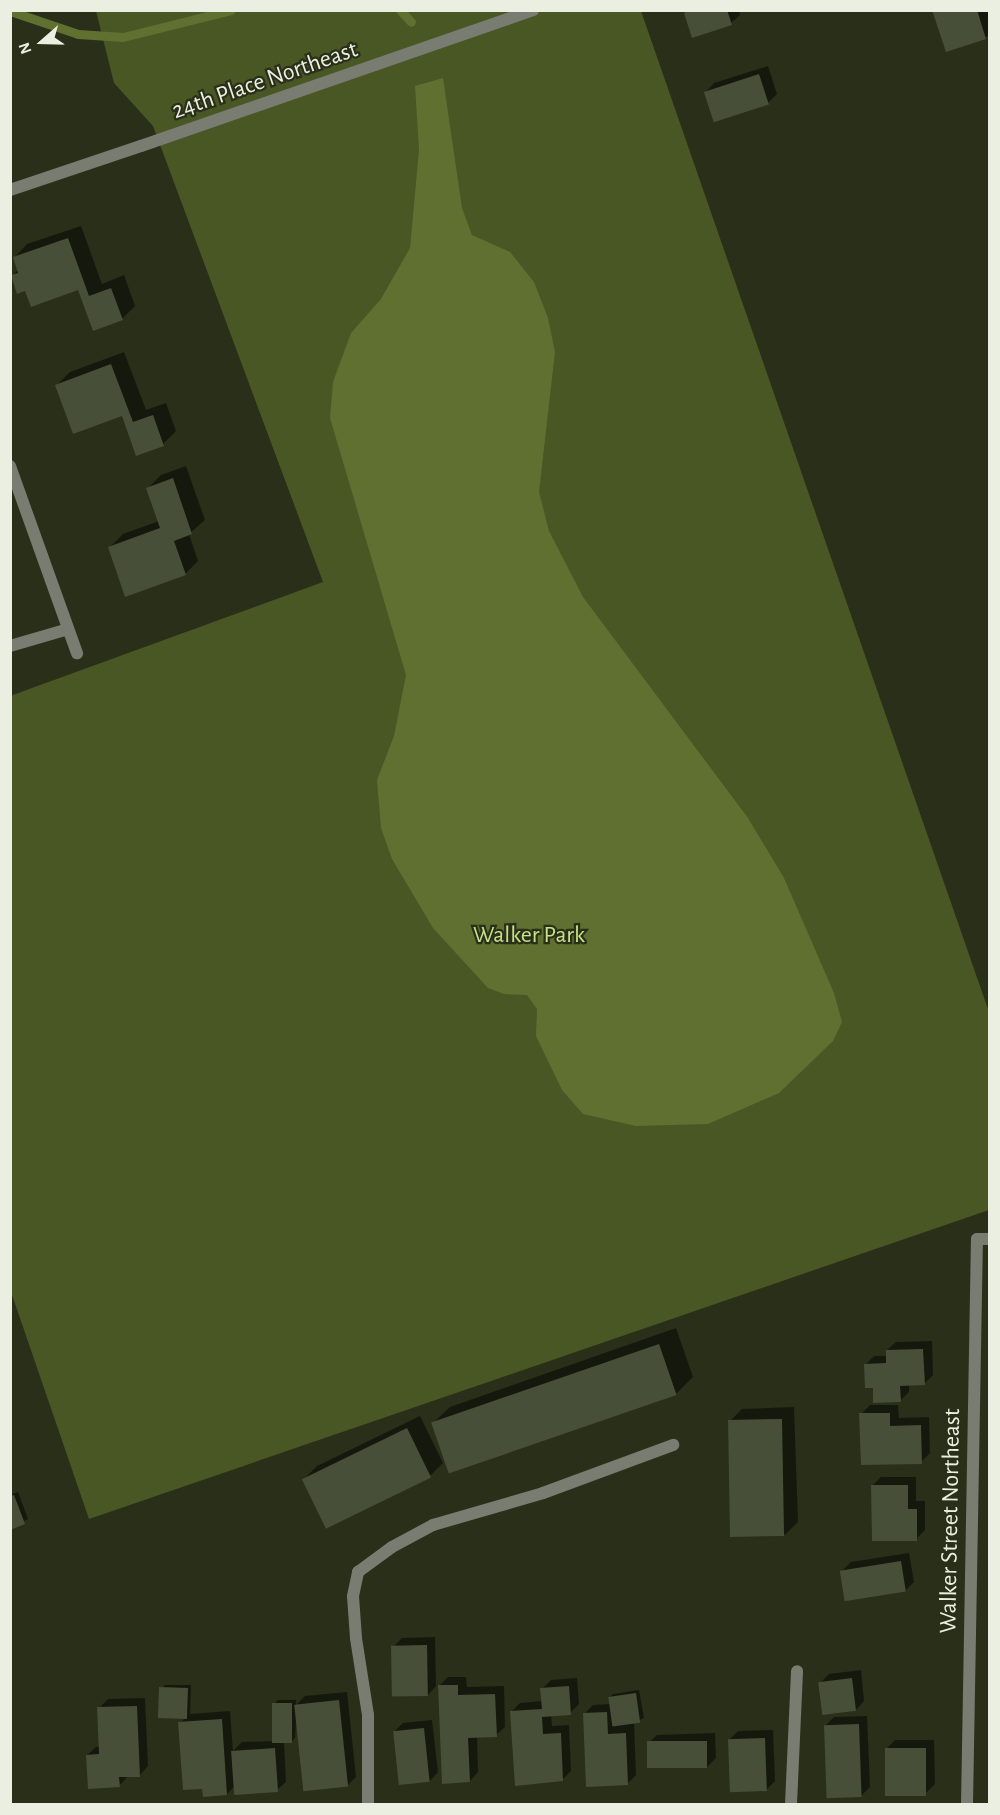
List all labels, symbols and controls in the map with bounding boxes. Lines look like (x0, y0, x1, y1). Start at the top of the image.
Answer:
north arrow (12, 12, 72, 72)
street label: 24th Place Northeast (168, 36, 362, 126)
text: N (16, 40, 35, 56)
park label: Walker Park (473, 922, 585, 950)
street label: Walker Street Northeast (935, 1408, 967, 1634)

